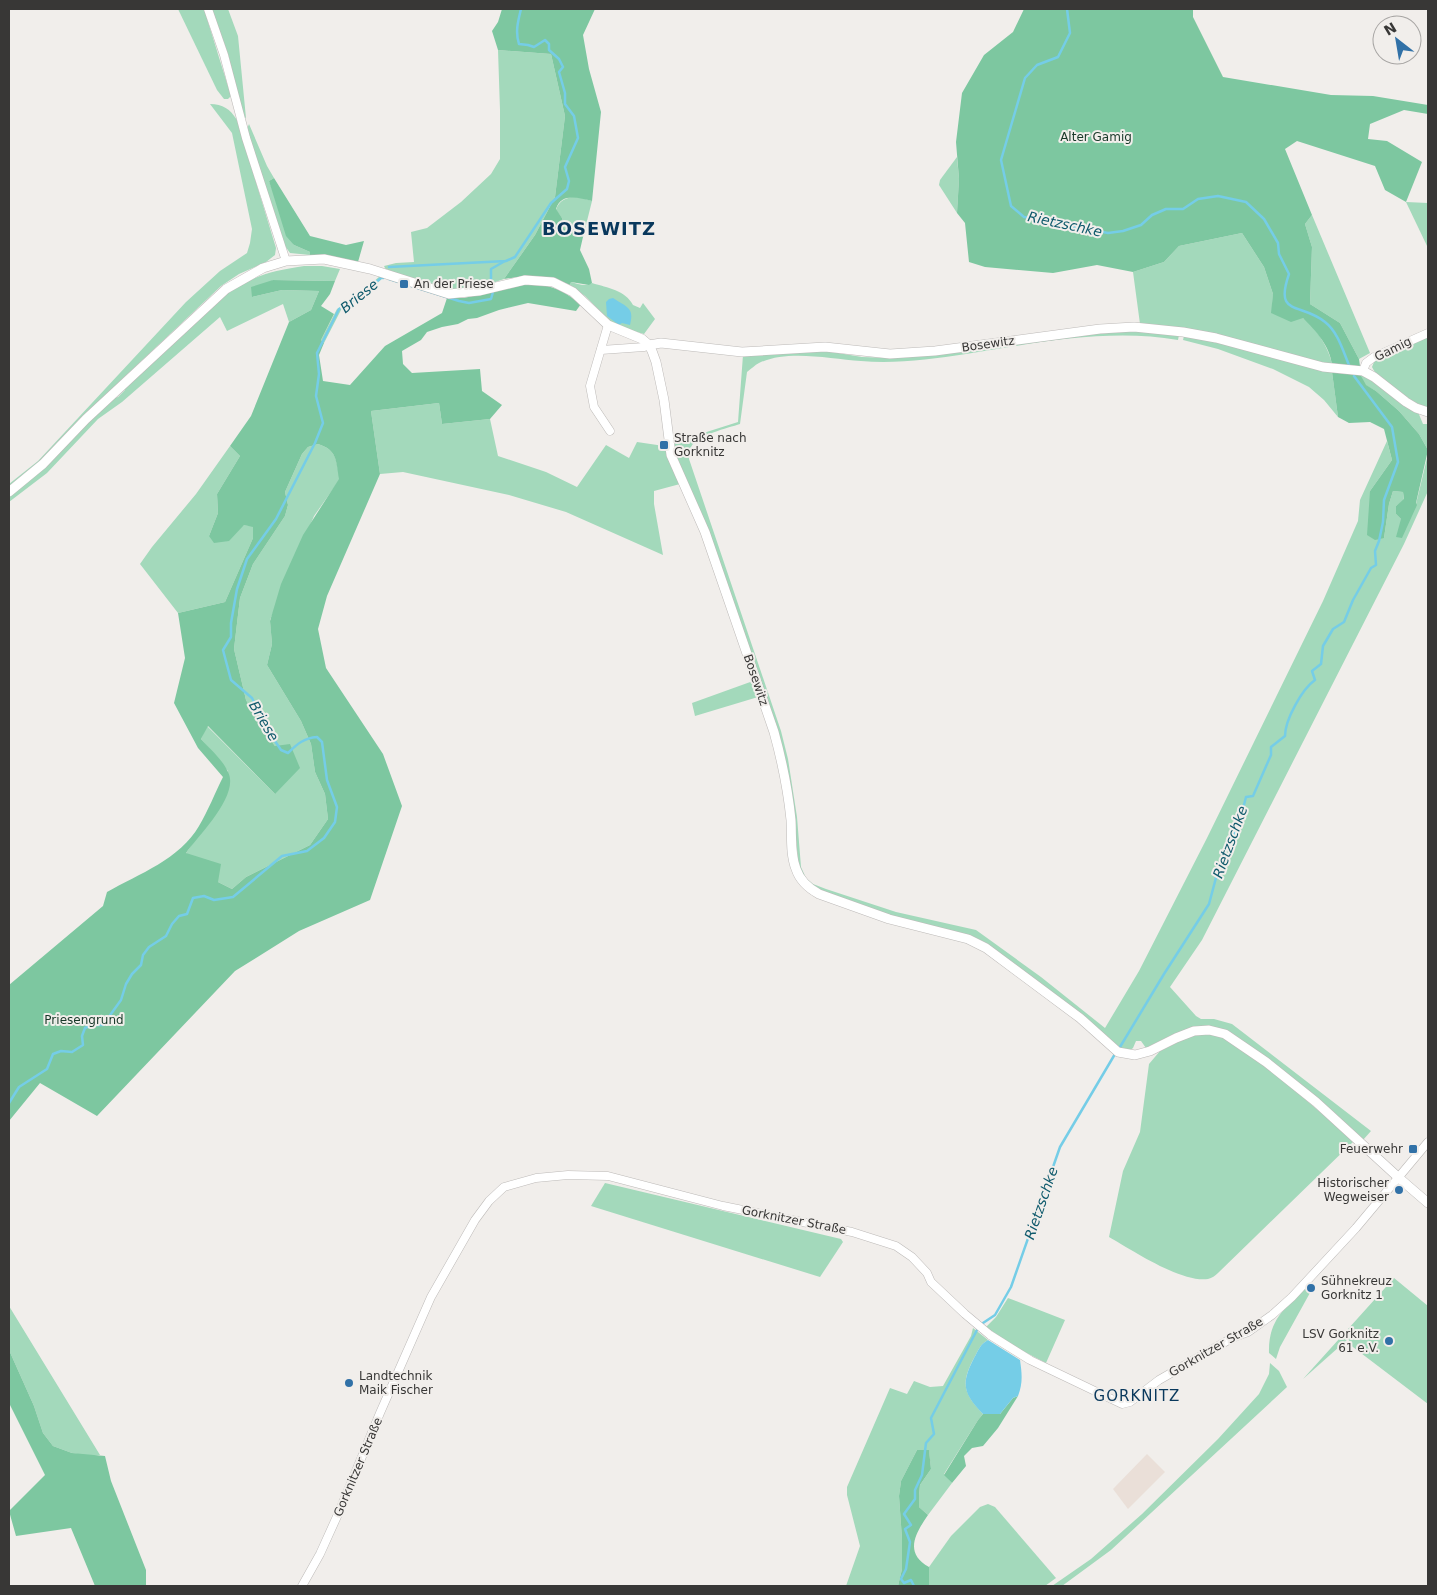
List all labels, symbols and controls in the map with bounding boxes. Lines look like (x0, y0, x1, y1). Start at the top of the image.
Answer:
north arrow (1372, 15, 1422, 65)
text: N (1381, 19, 1399, 39)
park label: Alter Gamig (1060, 130, 1132, 144)
water label: Rietzschke (1026, 208, 1104, 240)
district label: BOSEWITZ (542, 218, 656, 239)
water label: Briese (337, 276, 381, 316)
place label: An der Priese (414, 277, 494, 291)
marker: An der Priese (398, 278, 410, 290)
street label: Bosewitz (961, 333, 1015, 355)
street label: Gamig (1372, 334, 1414, 364)
place label: Straße nach Gorknitz (674, 431, 747, 459)
marker: Straße nach Gorknitz (658, 439, 670, 451)
street label: Bosewitz (741, 652, 771, 708)
water label: Briese (246, 698, 282, 744)
water label: Rietzschke (1210, 804, 1250, 880)
park label: Priesengrund (44, 1013, 124, 1027)
place label: Feuerwehr (1340, 1142, 1403, 1156)
marker: Feuerwehr (1407, 1143, 1419, 1155)
water label: Rietzschke (1021, 1165, 1061, 1241)
place label: Historischer Wegweiser (1317, 1176, 1389, 1204)
marker: Historischer Wegweiser (1393, 1184, 1405, 1196)
street label: Gorknitzer Straße (741, 1203, 847, 1237)
place label: Sühnekreuz Gorknitz 1 (1321, 1274, 1392, 1302)
marker: Sühnekreuz Gorknitz 1 (1305, 1282, 1317, 1294)
street label: Gorknitzer Straße (1167, 1314, 1265, 1380)
place label: LSV Gorknitz 61 e.V. (1302, 1327, 1379, 1355)
marker: LSV Gorknitz 61 e.V. (1383, 1335, 1395, 1347)
place label: Landtechnik Maik Fischer (359, 1369, 433, 1397)
marker: Landtechnik Maik Fischer (343, 1377, 355, 1389)
district label: GORKNITZ (1094, 1387, 1180, 1405)
street label: Gorknitzer Straße (331, 1415, 385, 1519)

